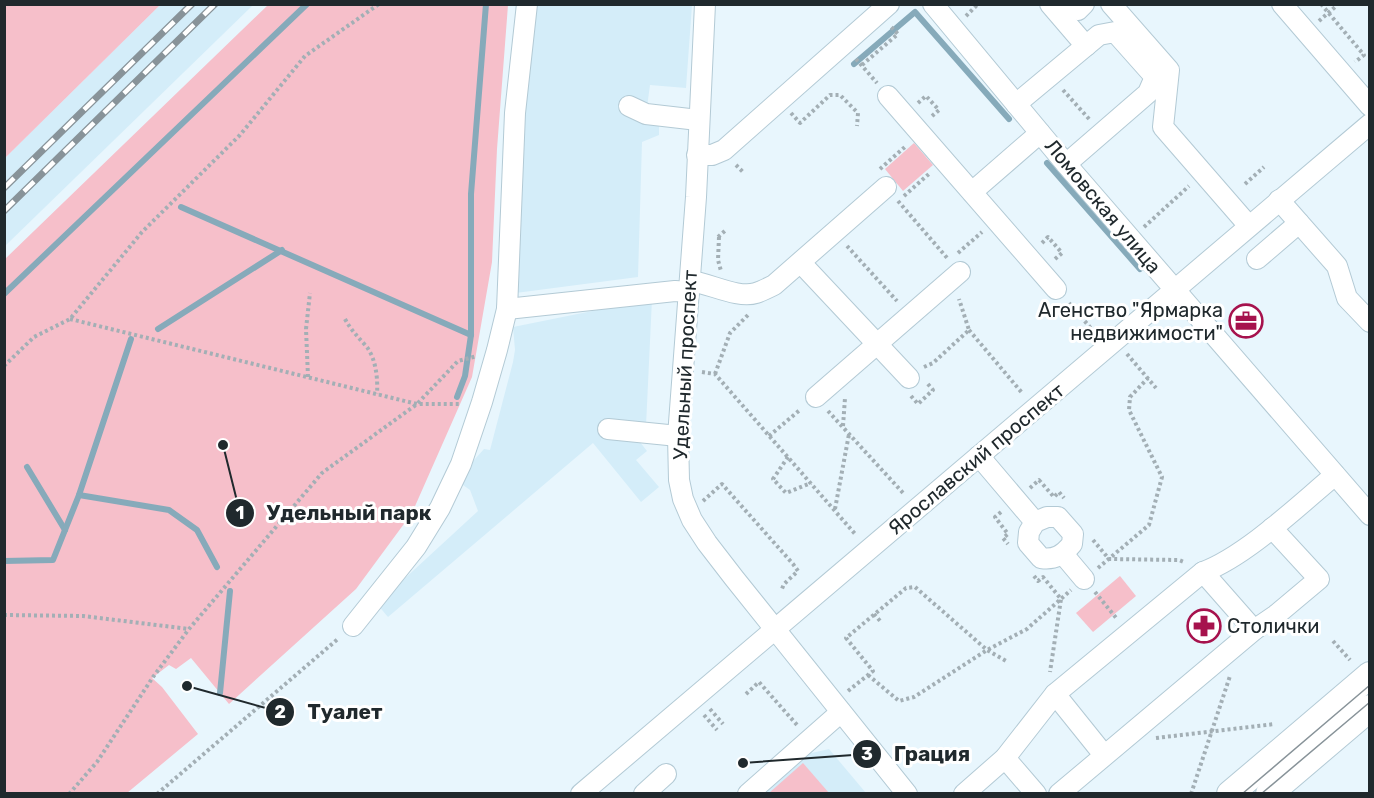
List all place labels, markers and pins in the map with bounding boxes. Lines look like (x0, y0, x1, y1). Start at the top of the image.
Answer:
place label: Агенство "Ярмарка недвижимости" (1038, 298, 1223, 345)
office icon: Агенство "Ярмарка недвижимости" (1228, 303, 1264, 339)
callout: Удельный парк (225, 493, 444, 532)
pharmacy icon: Столички (1186, 608, 1222, 644)
place label: Столички (1227, 614, 1320, 638)
callout: Туалет (265, 693, 395, 732)
callout: Грация (852, 735, 982, 774)

